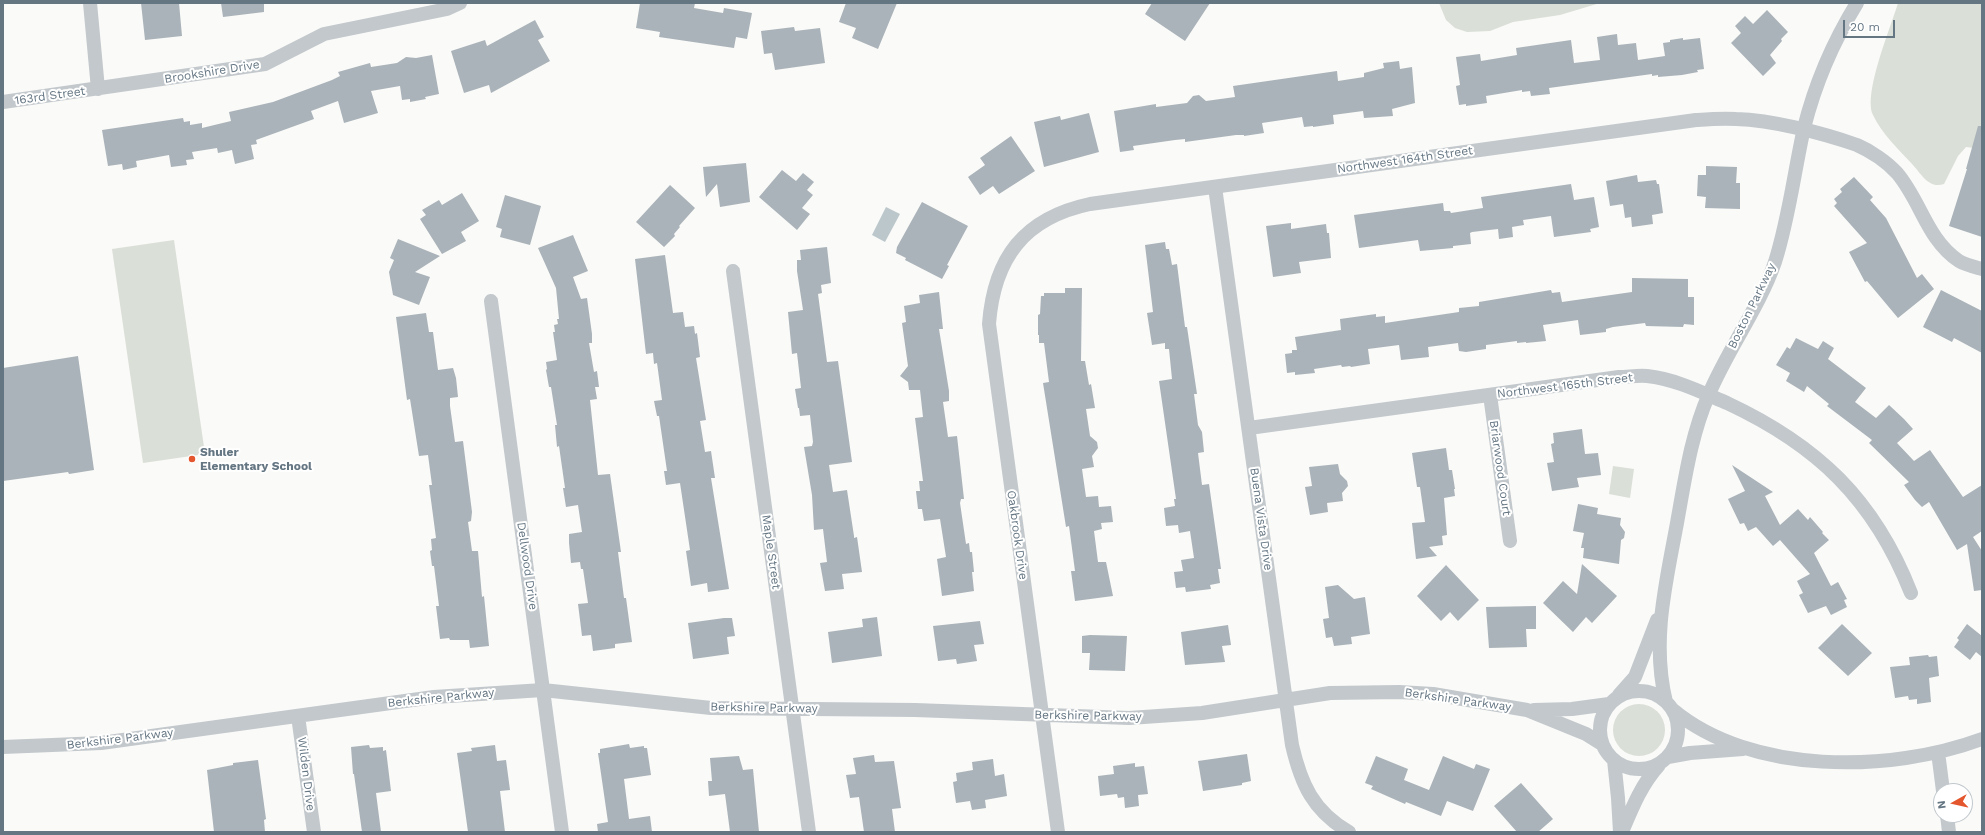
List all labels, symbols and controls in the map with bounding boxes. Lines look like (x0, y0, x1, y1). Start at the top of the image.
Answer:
scale bar (1845, 12, 1897, 38)
text: 20 m (1850, 20, 1880, 34)
street label: Brookshire Drive (163, 57, 261, 87)
street label: 163rd Street (14, 84, 86, 108)
street label: Northwest 164th Street (1336, 143, 1474, 177)
street label: Boston Parkway (1725, 261, 1779, 351)
street label: Northwest 165th Street (1496, 371, 1634, 401)
street label: Briarwood Court (1486, 420, 1514, 516)
place label: Shuler Elementary School (200, 445, 312, 473)
marker: Shuler Elementary School (187, 454, 197, 464)
street label: Buena Vista Drive (1247, 467, 1275, 571)
street label: Oakbrook Drive (1004, 489, 1030, 581)
street label: Maple Street (759, 514, 783, 590)
street label: Dellwood Drive (514, 521, 540, 611)
street label: Berkshire Parkway (387, 685, 495, 711)
street label: Berkshire Parkway (1404, 685, 1512, 715)
street label: Berkshire Parkway (710, 700, 818, 716)
street label: Berkshire Parkway (1034, 708, 1142, 724)
street label: Berkshire Parkway (66, 725, 174, 753)
street label: Wilden Drive (294, 736, 318, 812)
north arrow (1933, 783, 1973, 823)
text: N (1935, 800, 1949, 810)

